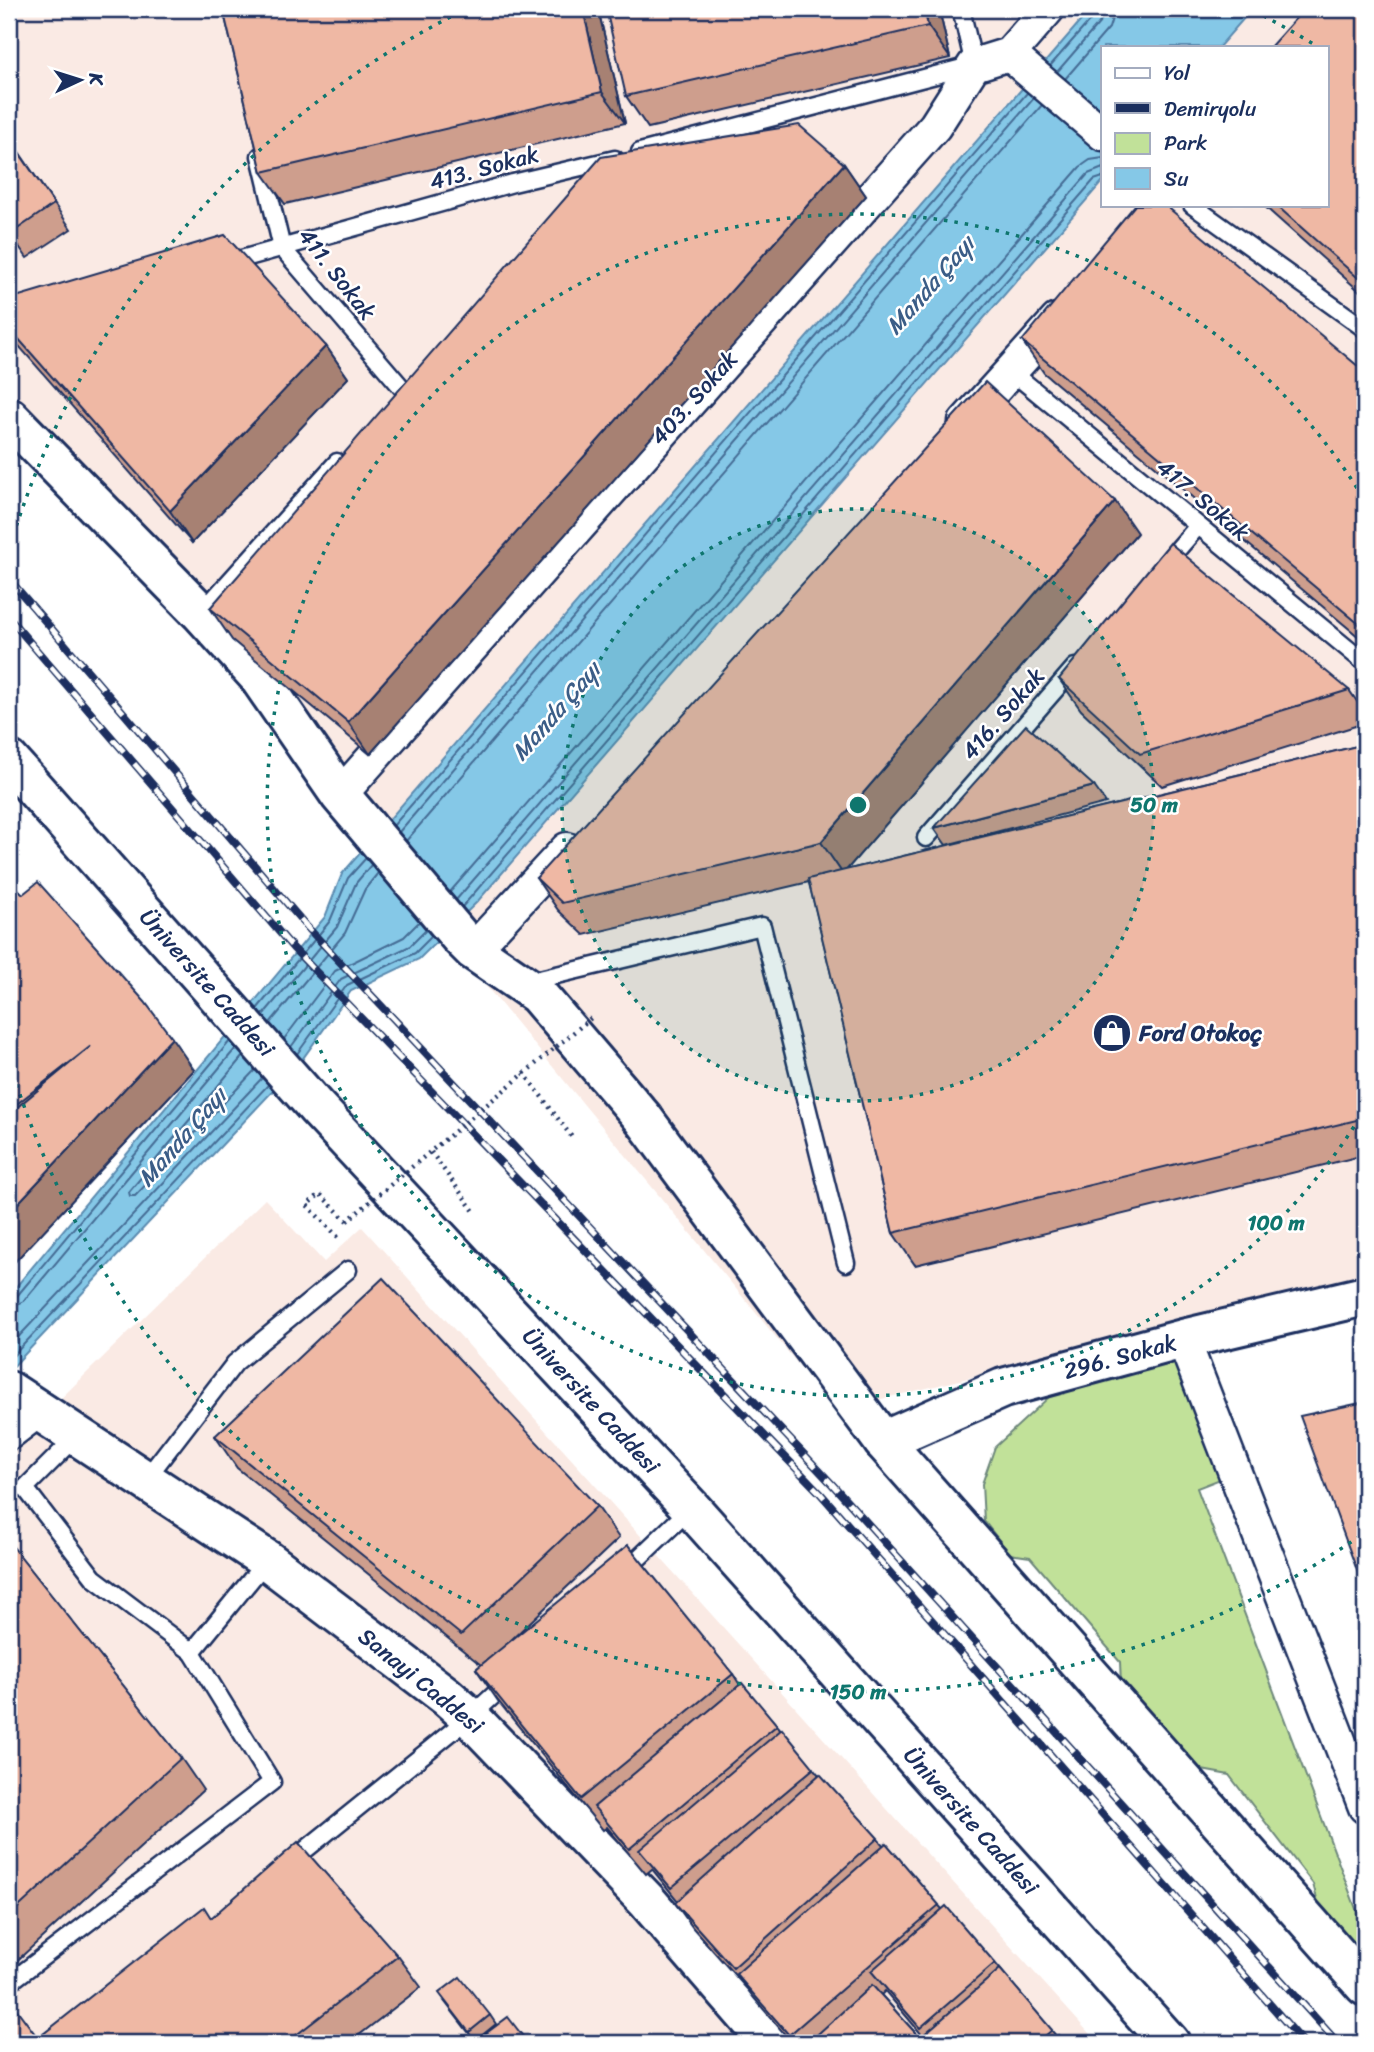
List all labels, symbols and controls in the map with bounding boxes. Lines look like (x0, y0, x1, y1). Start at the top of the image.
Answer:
north arrow (46, 46, 116, 116)
legend (1101, 46, 1328, 206)
text: Yol (1164, 54, 1191, 92)
text: K (80, 71, 113, 87)
text: Demiryolu (1164, 90, 1257, 128)
text: Park (1164, 124, 1207, 162)
street label: 413. Sokak (425, 134, 543, 202)
text: Su (1164, 160, 1189, 198)
street label: 411. Sokak (287, 218, 387, 330)
water label: Manda Çayı (874, 224, 987, 345)
street label: 403. Sokak (640, 341, 748, 455)
street label: 417. Sokak (1147, 448, 1259, 552)
water label: Manda Çayı (500, 650, 613, 771)
street label: 416. Sokak (951, 658, 1055, 770)
text: 50 m (1130, 786, 1179, 824)
centre of rings (846, 793, 870, 817)
street label: Üniversite Caddesi (129, 899, 286, 1067)
shop icon: Ford Otokoç (1091, 1012, 1133, 1054)
place label: Ford Otokoç (1138, 1013, 1262, 1054)
water label: Manda Çayı (126, 1076, 239, 1197)
text: 100 m (1247, 1204, 1305, 1242)
street label: Üniversite Caddesi (512, 1318, 671, 1485)
street label: 296. Sokak (1059, 1322, 1181, 1392)
street label: Sanayi Caddesi (349, 1617, 494, 1746)
text: 150 m (830, 1673, 887, 1711)
street label: Üniversite Caddesi (893, 1737, 1050, 1905)

